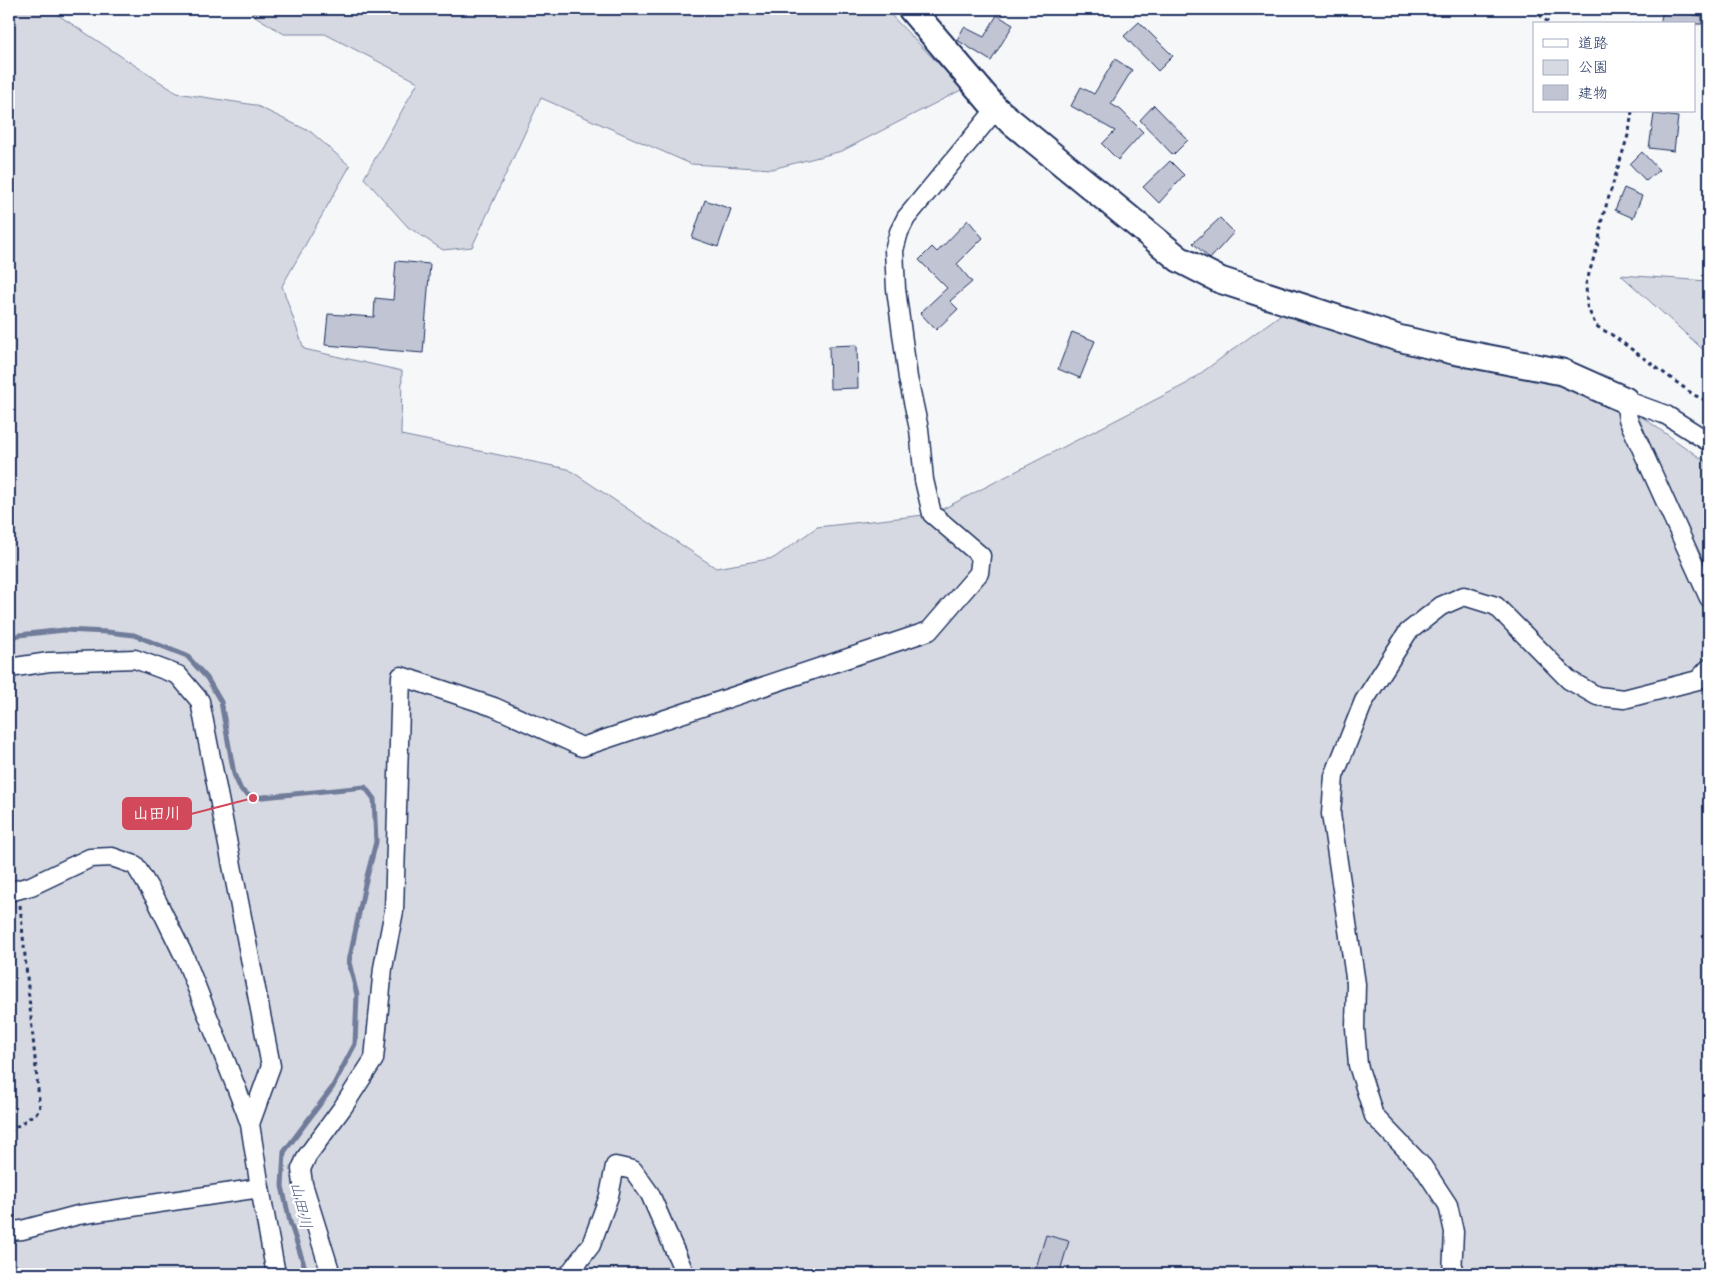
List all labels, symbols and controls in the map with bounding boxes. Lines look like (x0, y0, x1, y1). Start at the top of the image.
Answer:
legend (1533, 22, 1696, 112)
text: 道路 (1578, 32, 1608, 56)
text: 公園 (1578, 56, 1608, 80)
text: 建物 (1578, 82, 1608, 106)
callout: 山田川 (123, 798, 191, 829)
text: 山田川 (133, 802, 181, 827)
water label: 山田川 (283, 1179, 318, 1232)

